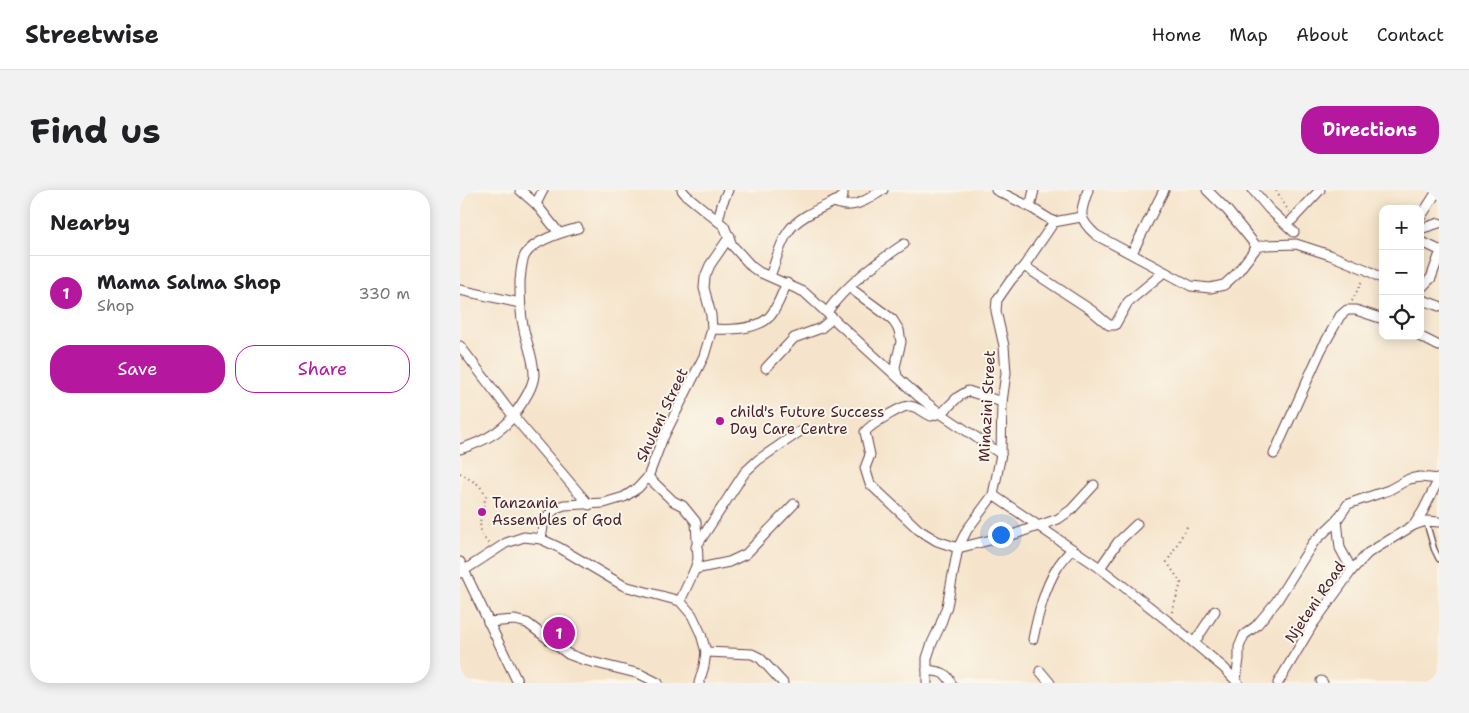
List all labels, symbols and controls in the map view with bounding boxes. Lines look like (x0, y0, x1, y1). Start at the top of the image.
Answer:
text: Streetwise (25, 19, 159, 51)
text: Home (1152, 23, 1201, 47)
text: Map (1229, 23, 1268, 47)
text: About (1296, 23, 1349, 47)
text: Contact (1377, 23, 1444, 47)
button: Directions (1301, 106, 1439, 154)
text: Find us (30, 107, 161, 154)
map controls (1379, 205, 1424, 340)
button: + (1379, 205, 1424, 250)
text: Nearby (50, 209, 130, 237)
button: − (1379, 250, 1424, 295)
text: Mama Salma Shop (97, 270, 281, 295)
text: 1 (62, 283, 70, 304)
text: 330 m (358, 283, 410, 304)
text: Shop (97, 295, 134, 316)
button: locate (1379, 295, 1424, 340)
button: Save (50, 345, 225, 393)
button: Share (235, 345, 410, 393)
street label: Minazini Street (974, 350, 1000, 462)
street label: Shuleni Street (631, 365, 693, 465)
place label: child's Future Success Day Care Centre (730, 402, 884, 439)
marker: child's Future Success Day Care Centre (714, 415, 726, 427)
place label: Tanzania Assembles of God (492, 493, 622, 530)
marker: Tanzania Assembles of God (476, 506, 488, 518)
your location (988, 522, 1014, 548)
street label: Njeteni Road (1280, 557, 1350, 647)
pin: 1 (543, 614, 575, 652)

